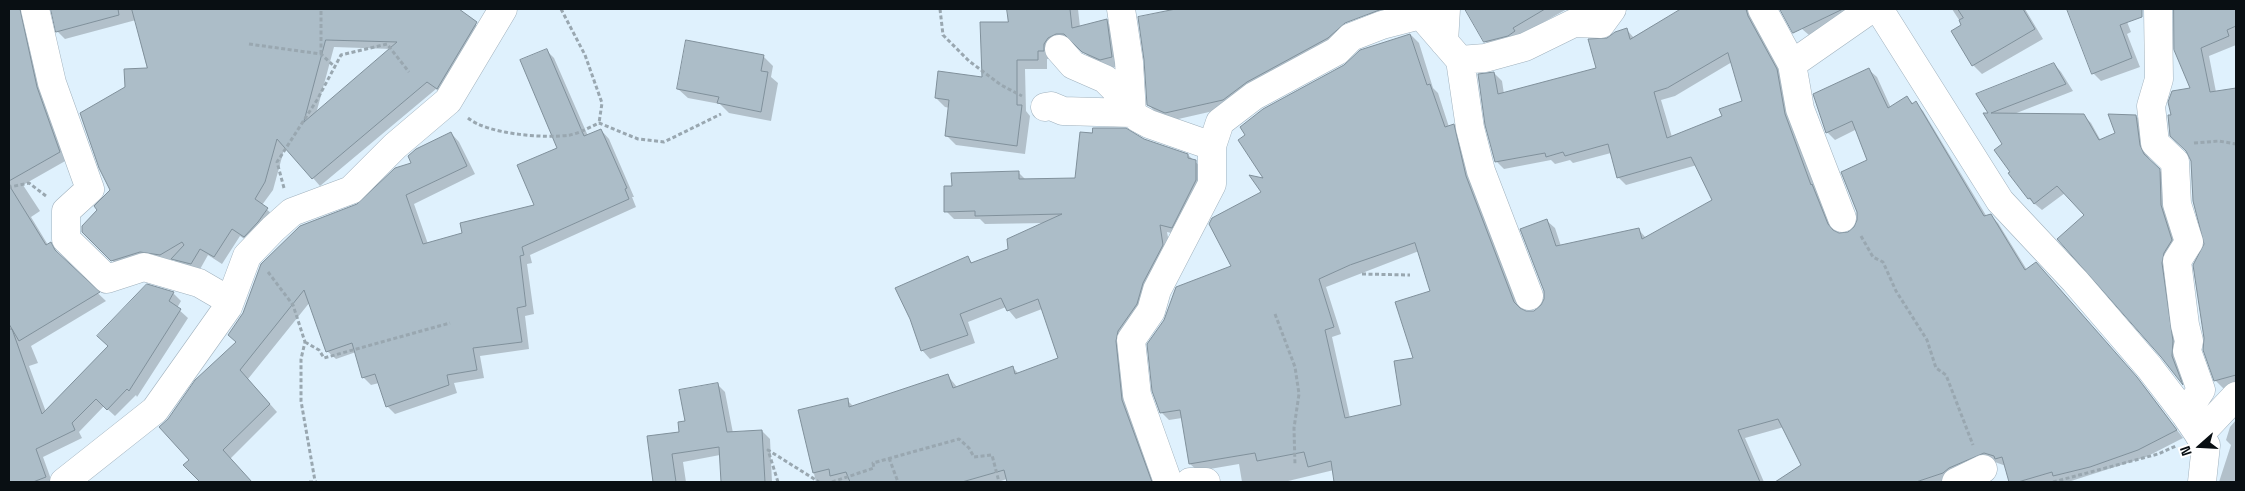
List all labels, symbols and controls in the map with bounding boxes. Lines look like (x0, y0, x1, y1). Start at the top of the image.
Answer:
north arrow (2175, 421, 2225, 471)
text: N (2176, 444, 2196, 458)

